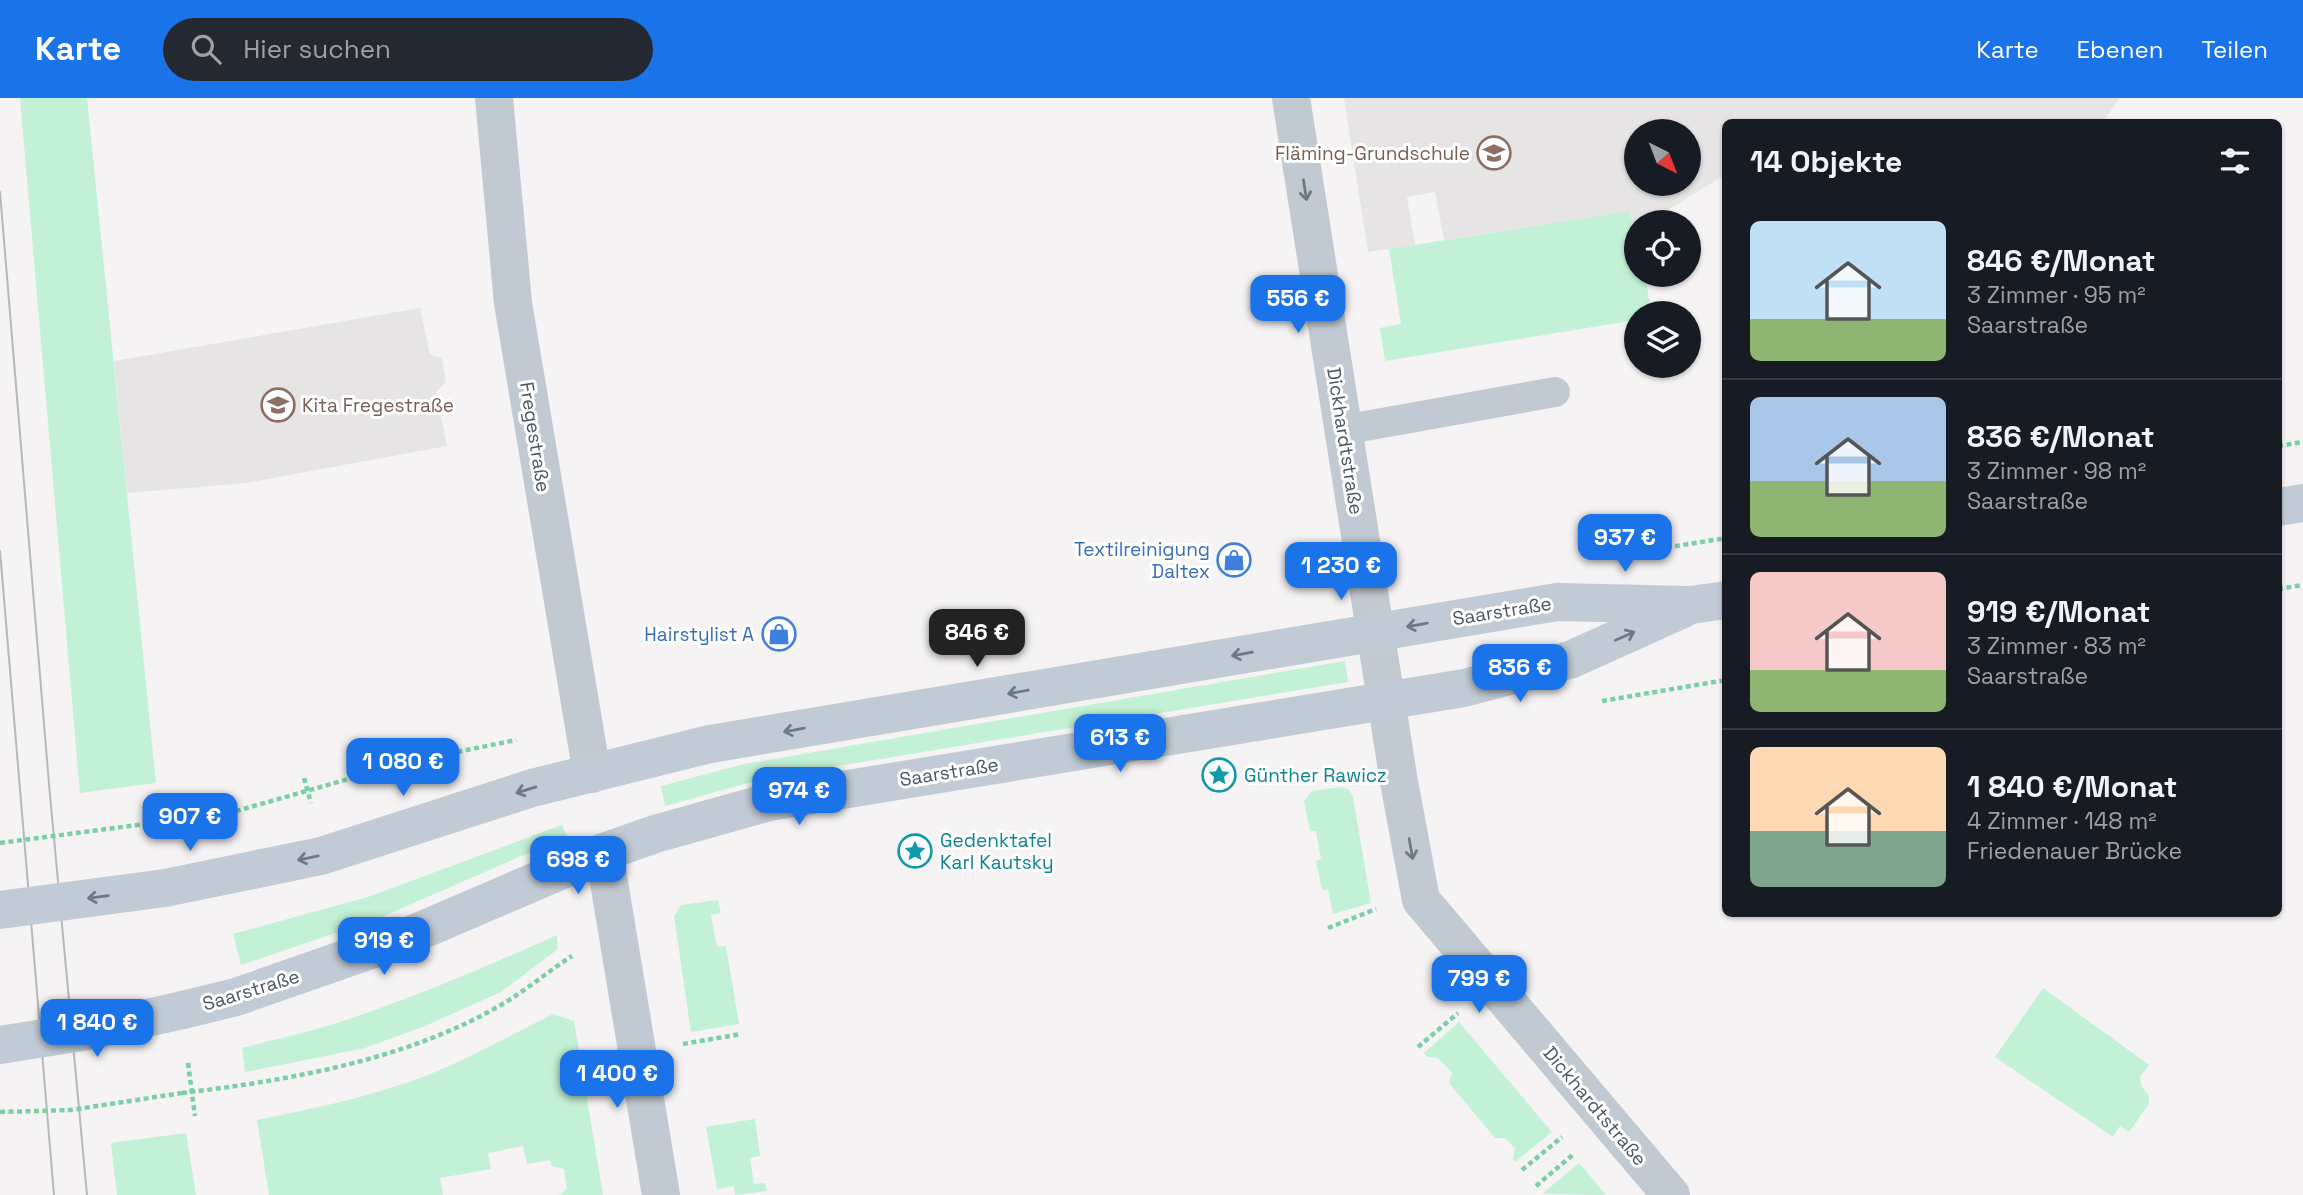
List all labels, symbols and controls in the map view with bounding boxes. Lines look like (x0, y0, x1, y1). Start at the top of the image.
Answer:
search box (163, 18, 653, 81)
text: Karte (35, 28, 121, 70)
icon: search (187, 30, 225, 68)
text: Hier suchen (243, 32, 391, 66)
text: Karte (1976, 34, 2039, 65)
text: Ebenen (2077, 34, 2163, 65)
text: Teilen (2201, 34, 2268, 65)
north arrow (1624, 119, 1701, 196)
map controls (1624, 119, 1701, 378)
school or university icon: Fläming-Grundschule (1475, 134, 1513, 172)
place label: Fläming-Grundschule (1275, 141, 1470, 166)
text: 14 Objekte (1750, 142, 1902, 181)
icon: filters (2216, 142, 2254, 180)
one-way arrow (1299, 178, 1312, 201)
button: locate (1624, 210, 1701, 287)
text: 846 €/Monat (1967, 241, 2155, 280)
icon: home (1806, 249, 1890, 333)
pin: 556 € (1249, 275, 1347, 335)
text: 3 Zimmer · 95 m² (1967, 280, 2146, 310)
text: 556 € (1266, 283, 1330, 313)
button: layers (1624, 301, 1701, 378)
text: Saarstraße (1967, 310, 2088, 340)
street label: Dickhardtstraße (1321, 366, 1369, 516)
street label: Fregestraße (514, 380, 556, 494)
school or university icon: Kita Fregestraße (259, 386, 297, 424)
place label: Kita Fregestraße (302, 393, 454, 418)
text: 836 €/Monat (1967, 417, 2155, 456)
icon: home (1806, 425, 1890, 509)
text: 3 Zimmer · 98 m² (1967, 456, 2146, 486)
text: Saarstraße (1967, 486, 2088, 516)
pin: 937 € (1576, 514, 1674, 574)
text: 937 € (1594, 522, 1656, 552)
place label: Textilreinigung Daltex (1074, 537, 1210, 584)
shop icon: Textilreinigung Daltex (1215, 541, 1253, 579)
pin: 1 230 € (1276, 542, 1406, 602)
text: 1 230 € (1301, 550, 1381, 580)
street label: Saarstraße (1451, 591, 1553, 631)
text: 919 €/Monat (1967, 592, 2150, 631)
icon: home (1806, 600, 1890, 684)
pin: 846 € (928, 610, 1026, 669)
shop icon: Hairstylist A (760, 615, 798, 653)
text: 846 € (945, 617, 1009, 647)
one-way arrow (1406, 618, 1429, 632)
place label: Hairstylist A (644, 622, 754, 647)
one-way arrow (1614, 628, 1635, 642)
text: 3 Zimmer · 83 m² (1967, 631, 2146, 661)
pin: 836 € (1471, 644, 1569, 704)
one-way arrow (1232, 648, 1254, 661)
text: 836 € (1488, 652, 1552, 682)
text: Saarstraße (1967, 661, 2088, 691)
one-way arrow (1007, 686, 1030, 699)
pin: 613 € (1071, 714, 1169, 774)
text: 613 € (1090, 722, 1150, 752)
one-way arrow (783, 724, 806, 737)
pin: 1 080 € (338, 738, 468, 798)
text: 1 080 € (362, 746, 444, 776)
street label: Saarstraße (898, 752, 1000, 792)
place icon: Günther Rawicz (1200, 756, 1238, 794)
place label: Günther Rawicz (1244, 763, 1387, 788)
text: 1 840 €/Monat (1967, 767, 2178, 806)
pin: 974 € (750, 768, 848, 827)
text: 974 € (768, 775, 830, 805)
icon: home (1806, 775, 1890, 859)
one-way arrow (515, 785, 537, 798)
pin: 907 € (141, 794, 239, 853)
text: 907 € (159, 801, 221, 831)
text: 4 Zimmer · 148 m² (1967, 806, 2157, 836)
place label: Gedenktafel Karl Kautsky (940, 828, 1054, 875)
place icon: Gedenktafel Karl Kautsky (896, 832, 934, 870)
pin: 698 € (529, 836, 627, 896)
text: Friedenauer Brücke (1967, 836, 2182, 866)
one-way arrow (1405, 837, 1419, 860)
text: 698 € (546, 844, 610, 874)
one-way arrow (297, 852, 320, 866)
one-way arrow (87, 891, 110, 904)
pin: 919 € (335, 918, 433, 977)
text: 919 € (354, 925, 414, 955)
pin: 799 € (1430, 956, 1528, 1015)
street label: Saarstraße (200, 963, 302, 1017)
text: 799 € (1448, 963, 1510, 993)
pin: 1 840 € (32, 1000, 162, 1059)
text: 1 840 € (56, 1007, 138, 1037)
street label: Dickhardtstraße (1538, 1041, 1652, 1171)
pin: 1 400 € (552, 1051, 682, 1110)
text: 1 400 € (576, 1058, 658, 1088)

